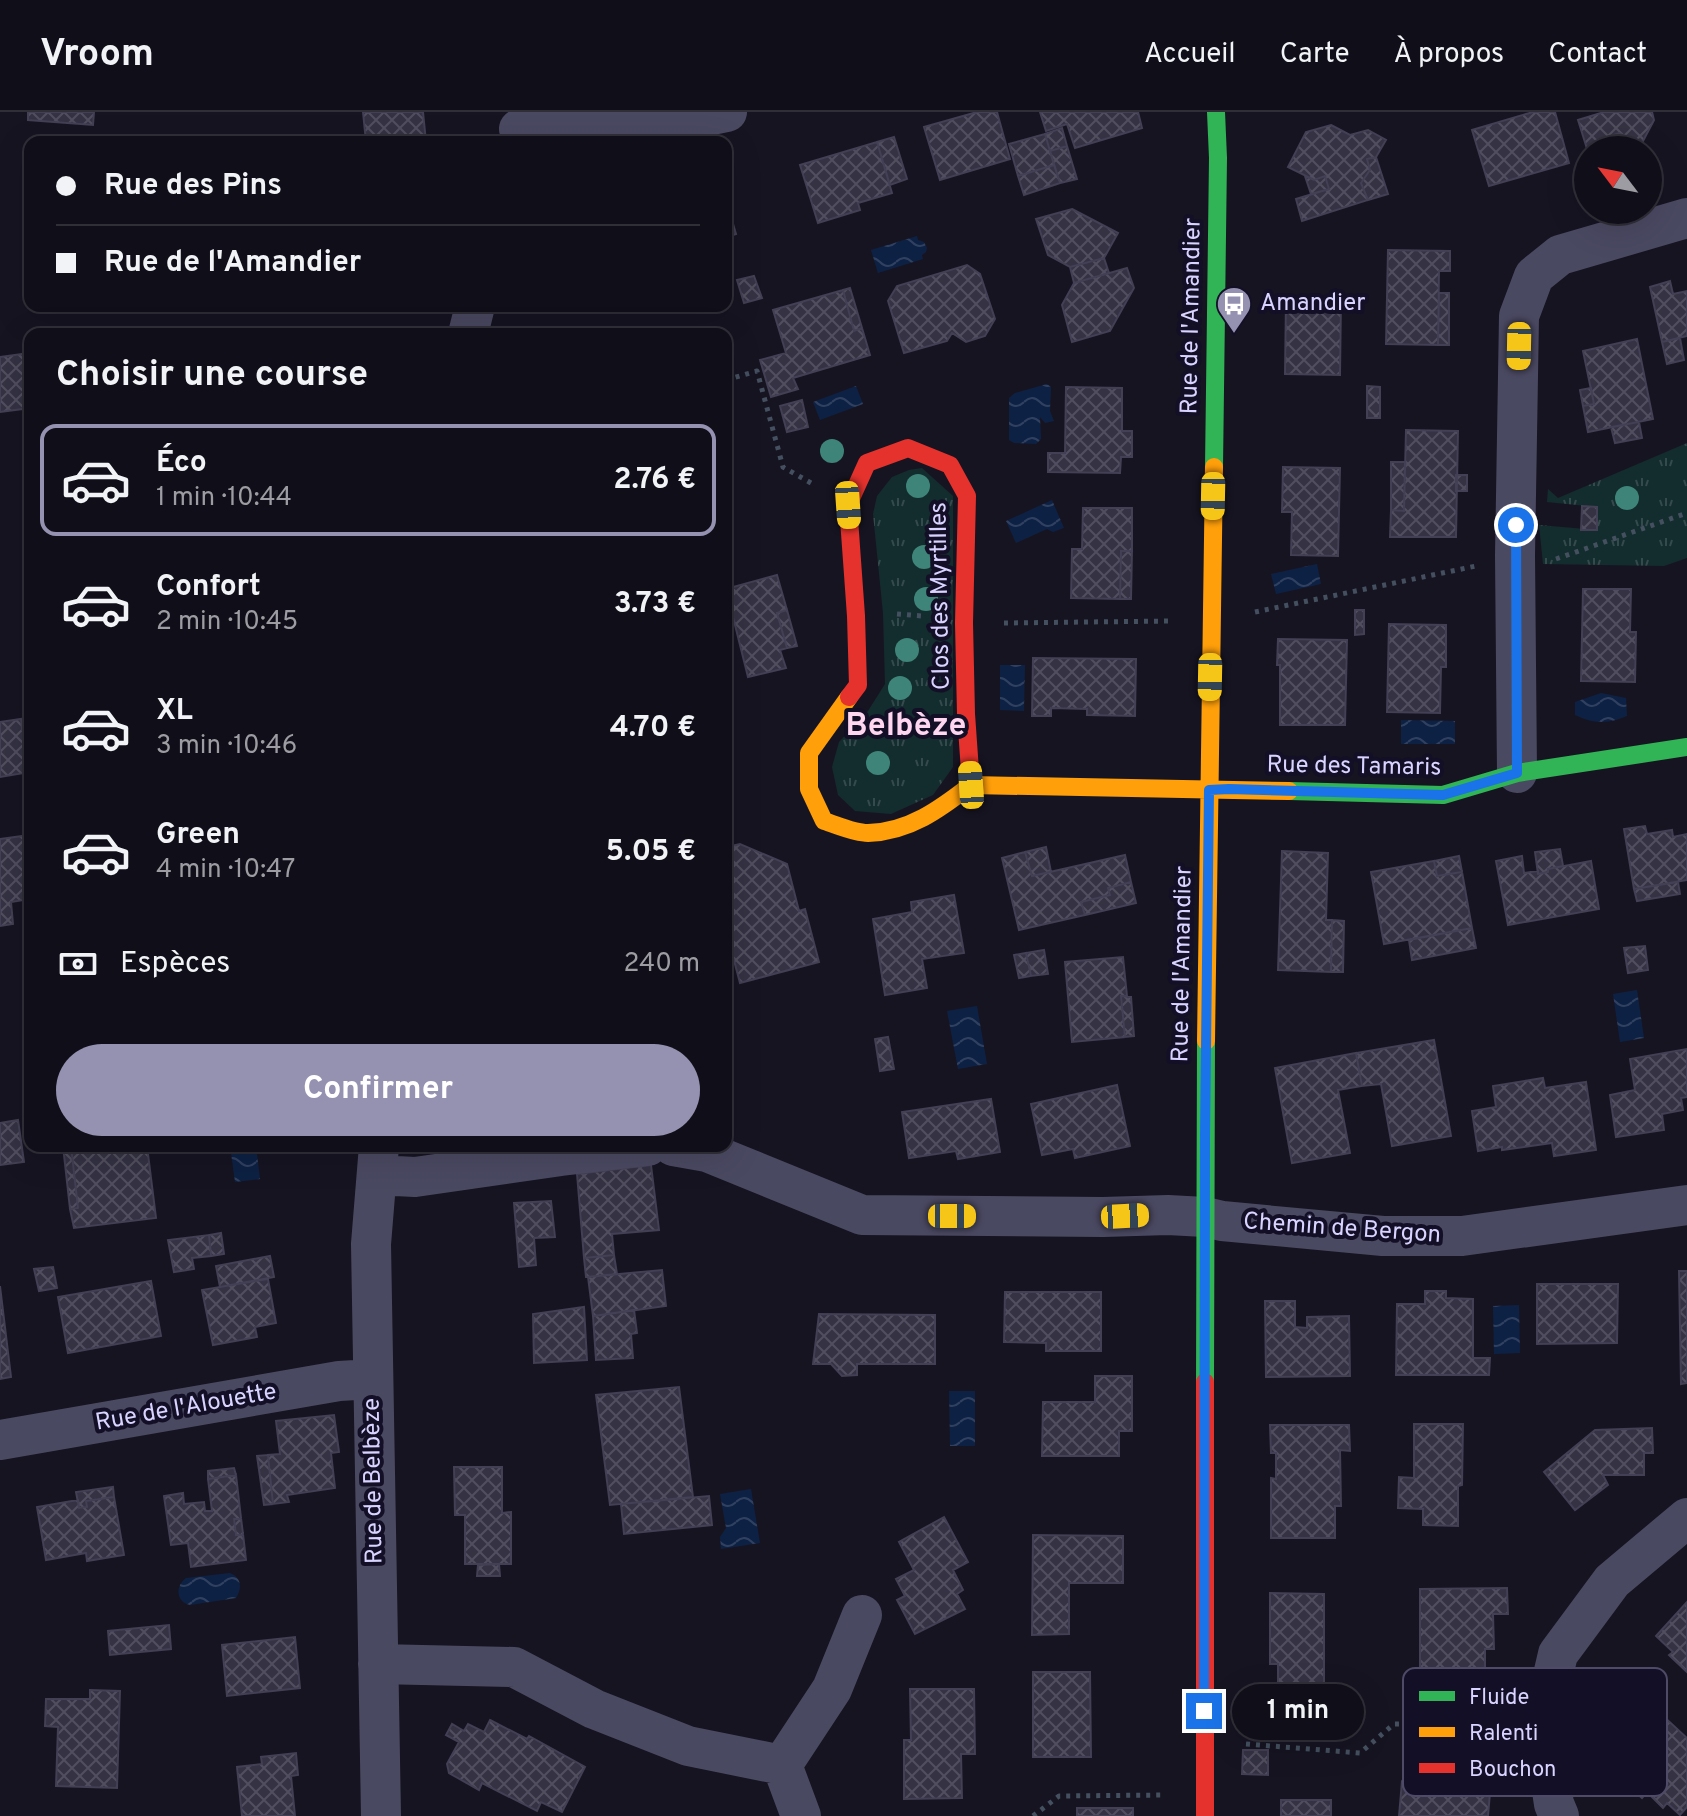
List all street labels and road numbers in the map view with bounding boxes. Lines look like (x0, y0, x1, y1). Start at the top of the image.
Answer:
street label: Rue de l'Amandier (1175, 217, 1209, 415)
street label: Clos des Myrtilles (924, 502, 958, 690)
street label: Rue des Tamaris (1266, 750, 1442, 784)
street label: Rue de l'Amandier (1166, 865, 1200, 1063)
street label: Chemin de Bergon (1242, 1207, 1442, 1251)
street label: Rue de l'Alouette (93, 1377, 279, 1439)
street label: Rue de Belbèze (358, 1398, 390, 1564)

